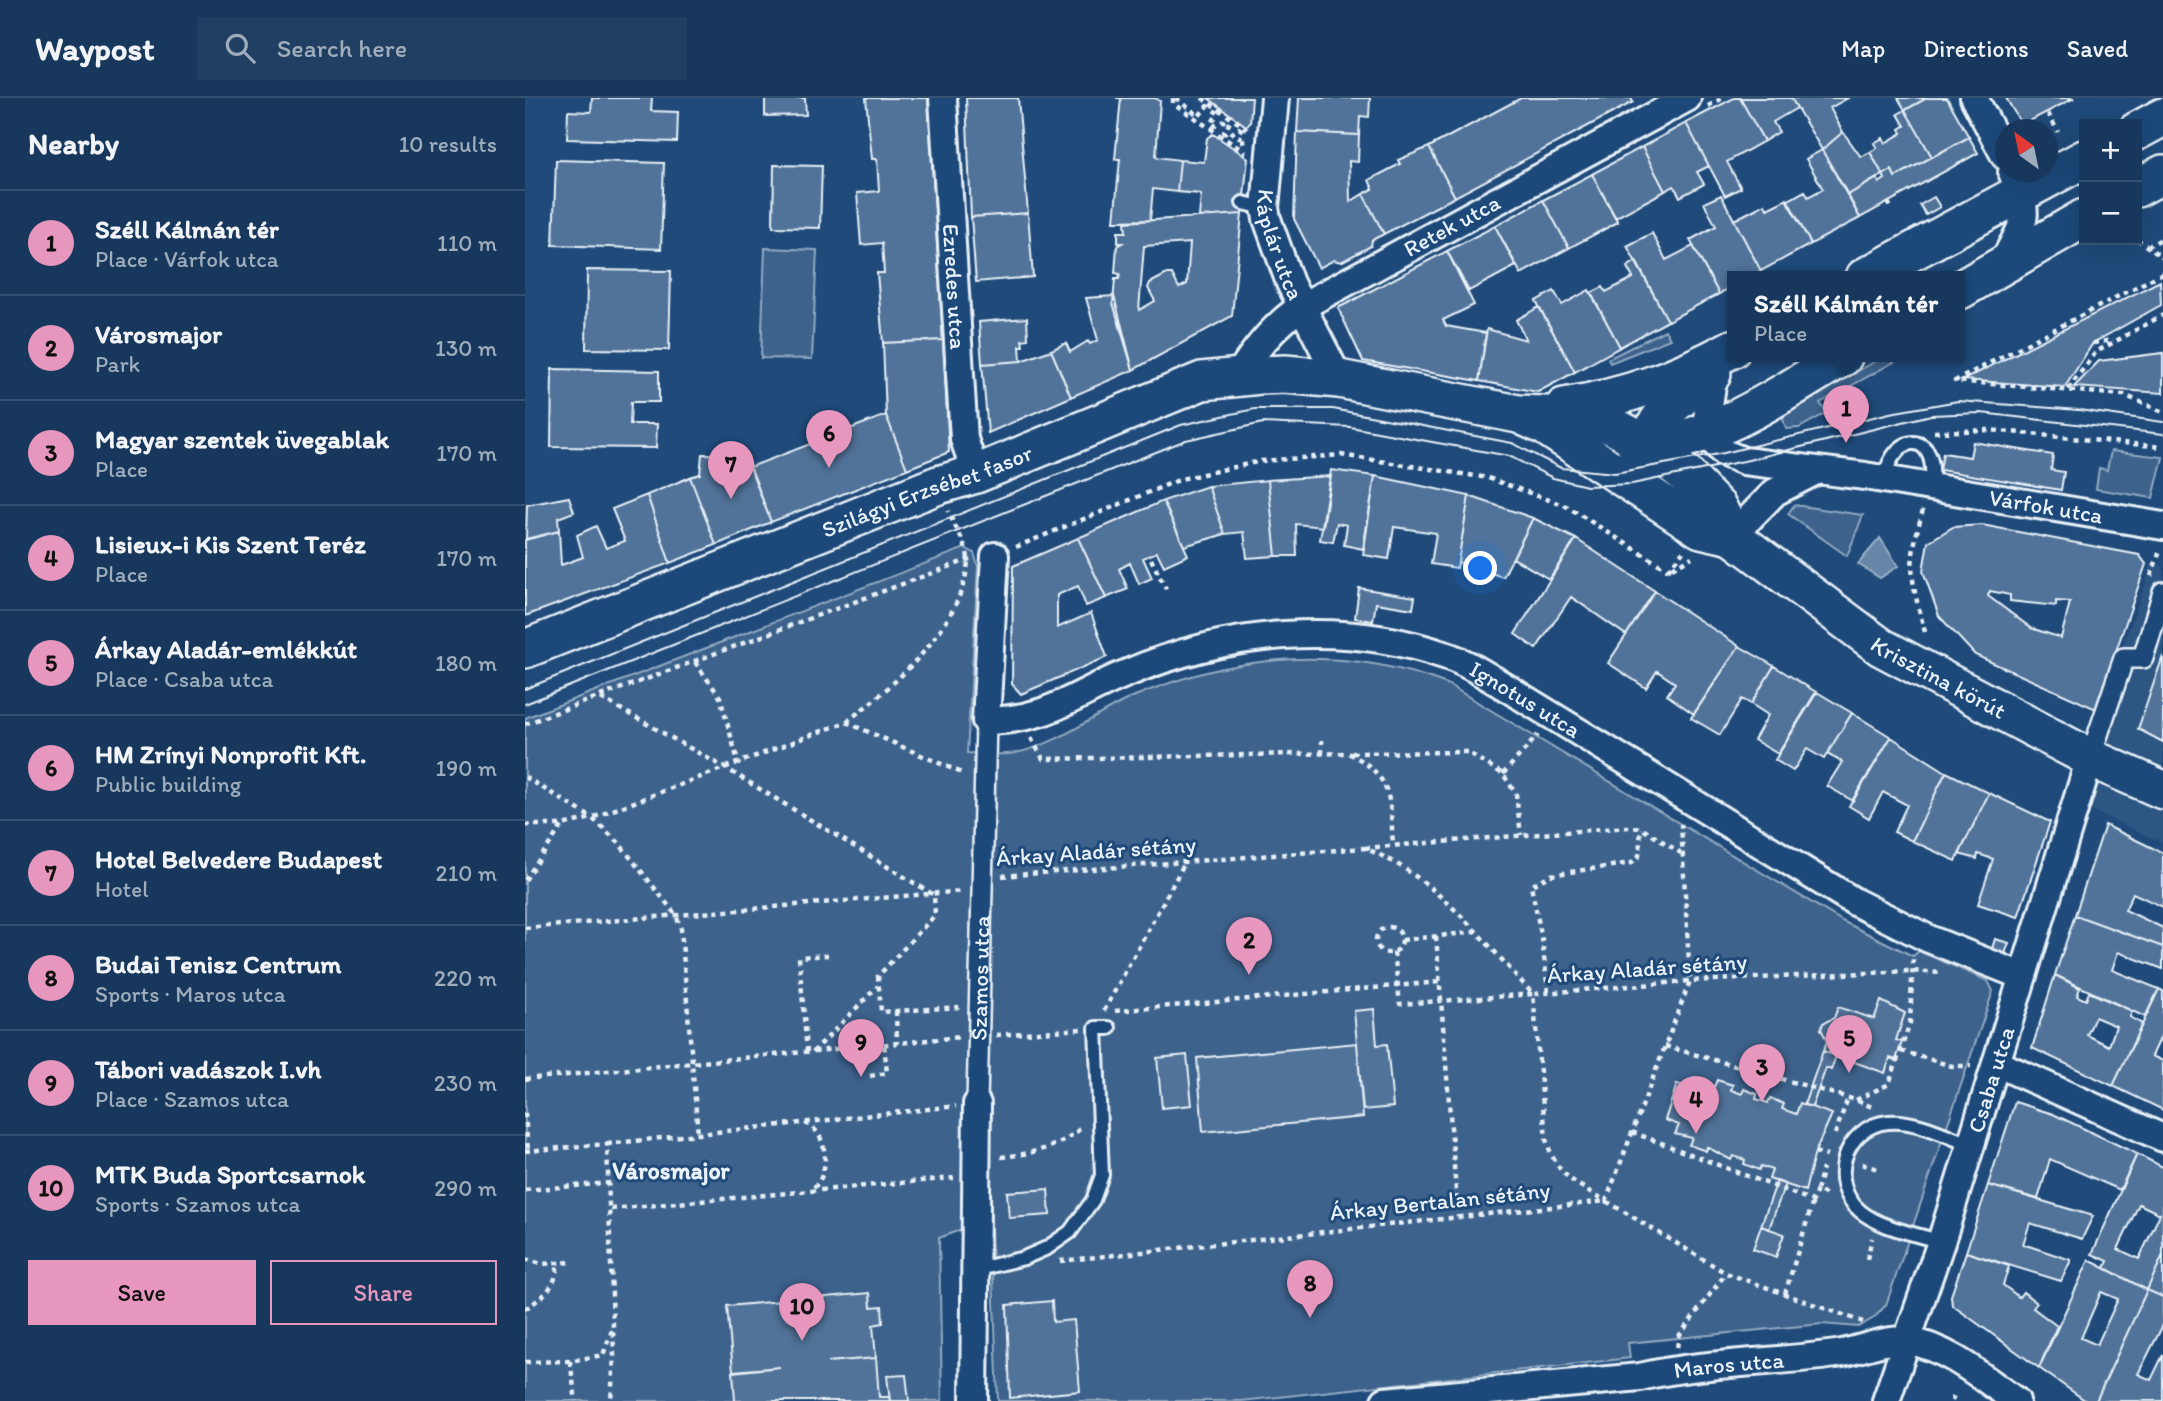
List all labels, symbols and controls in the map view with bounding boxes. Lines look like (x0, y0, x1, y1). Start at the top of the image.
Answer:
search box (197, 17, 687, 80)
text: Waypost (35, 29, 155, 68)
icon: search (221, 29, 259, 67)
text: Search here (277, 32, 407, 64)
text: Map (1841, 34, 1885, 63)
text: Directions (1923, 34, 2029, 63)
text: Saved (2067, 34, 2128, 63)
north arrow (1995, 119, 2058, 182)
map controls (2079, 119, 2142, 245)
button: + (2079, 119, 2142, 182)
text: Nearby (28, 125, 119, 162)
text: 10 results (399, 130, 497, 158)
button: − (2079, 182, 2142, 245)
street label: Káplár utca (1250, 188, 1310, 304)
street label: Retek utca (1399, 188, 1505, 263)
text: Széll Kálmán tér (95, 213, 279, 245)
street label: Ezredes utca (937, 223, 972, 350)
text: 1 (46, 229, 56, 257)
text: 110 m (437, 229, 497, 257)
text: Place · Várfok utca (95, 245, 279, 273)
popup (1727, 271, 1965, 362)
text: Széll Kálmán tér (1754, 287, 1938, 319)
text: Városmajor (95, 318, 222, 350)
text: Place (1754, 319, 1807, 347)
text: 2 (45, 334, 57, 362)
text: 130 m (435, 334, 497, 362)
text: Park (95, 350, 140, 378)
pin: 1 (1823, 385, 1869, 443)
pin: 6 (806, 410, 852, 468)
text: Magyar szentek üvegablak (95, 423, 389, 455)
street label: Szilágyi Erzsébet fasor (818, 438, 1036, 544)
text: 3 (45, 439, 57, 467)
text: 170 m (436, 439, 497, 467)
pin: 7 (708, 441, 754, 499)
text: Place (95, 455, 148, 483)
street label: Várfok utca (1987, 483, 2105, 530)
text: Lisieux-i Kis Szent Teréz (95, 528, 366, 560)
text: 4 (44, 544, 58, 572)
text: 170 m (436, 544, 497, 572)
your location (1463, 551, 1497, 585)
text: Place (95, 560, 148, 588)
street label: Krisztina körút (1865, 630, 2011, 725)
text: Árkay Aladár-emlékkút (95, 633, 357, 665)
text: 5 (45, 649, 57, 677)
text: 180 m (435, 649, 497, 677)
street label: Ignotus utca (1465, 655, 1586, 744)
text: Place · Csaba utca (95, 665, 274, 693)
text: HM Zrínyi Nonprofit Kft. (95, 738, 366, 770)
text: 6 (45, 754, 57, 782)
text: 190 m (436, 754, 497, 782)
text: Public building (95, 770, 241, 798)
street label: Árkay Aladár sétány (995, 830, 1197, 872)
text: Hotel Belvedere Budapest (95, 843, 382, 875)
text: 7 (45, 859, 57, 887)
text: 210 m (436, 859, 497, 887)
text: Hotel (95, 875, 149, 903)
street label: Szamos utca (964, 915, 995, 1041)
pin: 2 (1226, 917, 1272, 975)
street label: Árkay Aladár sétány (1546, 947, 1748, 989)
text: Budai Tenisz Centrum (95, 948, 341, 980)
text: 8 (45, 964, 57, 992)
text: 220 m (434, 964, 497, 992)
text: Sports · Maros utca (95, 980, 286, 1008)
pin: 5 (1826, 1015, 1872, 1073)
pin: 9 (838, 1019, 884, 1077)
street label: Csaba utca (1961, 1023, 2020, 1136)
pin: 3 (1739, 1044, 1785, 1102)
text: Tábori vadászok I.vh (95, 1053, 321, 1085)
text: 9 (45, 1069, 57, 1097)
text: 230 m (434, 1069, 497, 1097)
pin: 4 (1673, 1076, 1719, 1134)
text: Place · Szamos utca (95, 1085, 289, 1113)
district label: Városmajor (612, 1156, 731, 1186)
text: MTK Buda Sportcsarnok (95, 1158, 365, 1190)
text: 10 (39, 1174, 63, 1202)
text: 290 m (434, 1174, 497, 1202)
street label: Árkay Bertalan sétány (1328, 1175, 1552, 1226)
text: Sports · Szamos utca (95, 1190, 300, 1218)
button: Save (28, 1260, 256, 1325)
button: Share (270, 1260, 497, 1325)
pin: 8 (1287, 1260, 1333, 1318)
pin: 10 (779, 1283, 825, 1341)
street label: Maros utca (1672, 1346, 1785, 1384)

